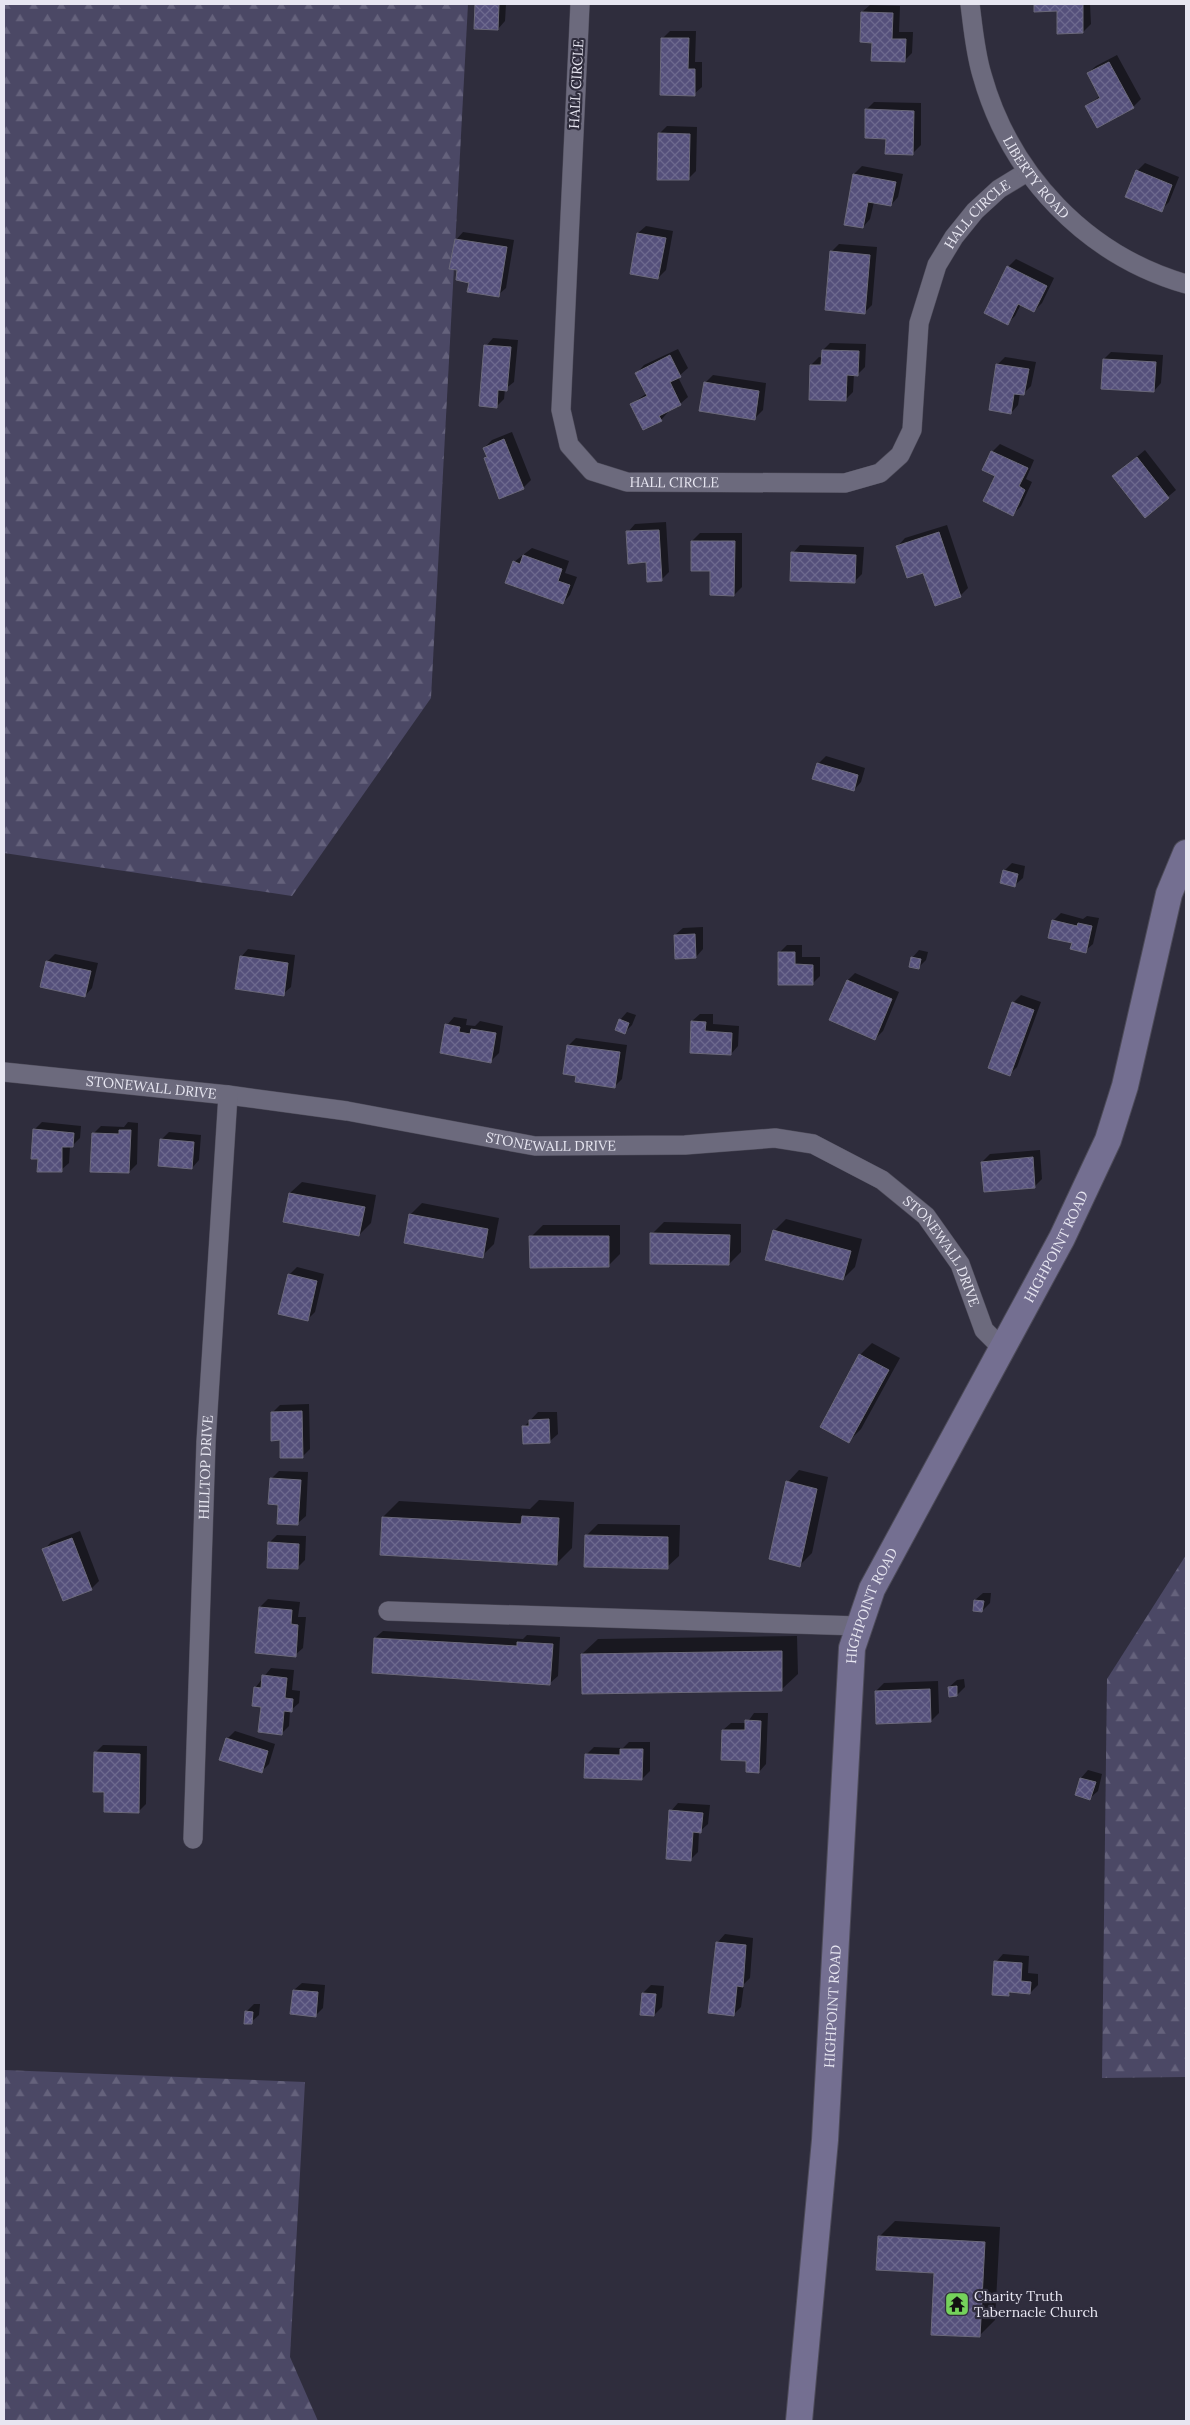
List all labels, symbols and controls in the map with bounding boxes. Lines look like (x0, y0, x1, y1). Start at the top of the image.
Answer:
street label: HALL CIRCLE (565, 39, 587, 129)
street label: LIBERTY ROAD (999, 133, 1073, 223)
street label: HALL CIRCLE (940, 175, 1014, 252)
street label: HALL CIRCLE (629, 473, 719, 491)
street label: STONEWALL DRIVE (85, 1071, 218, 1103)
street label: STONEWALL DRIVE (484, 1128, 616, 1155)
street label: HIGHPOINT ROAD (1020, 1188, 1092, 1306)
street label: STONEWALL DRIVE (899, 1192, 984, 1309)
street label: HILLTOP DRIVE (194, 1414, 217, 1520)
street label: HIGHPOINT ROAD (842, 1545, 902, 1664)
street label: HIGHPOINT ROAD (820, 1944, 845, 2069)
place label: Charity Truth Tabernacle Church (974, 2287, 1098, 2321)
temple icon: Charity Truth Tabernacle Church (944, 2291, 970, 2317)

